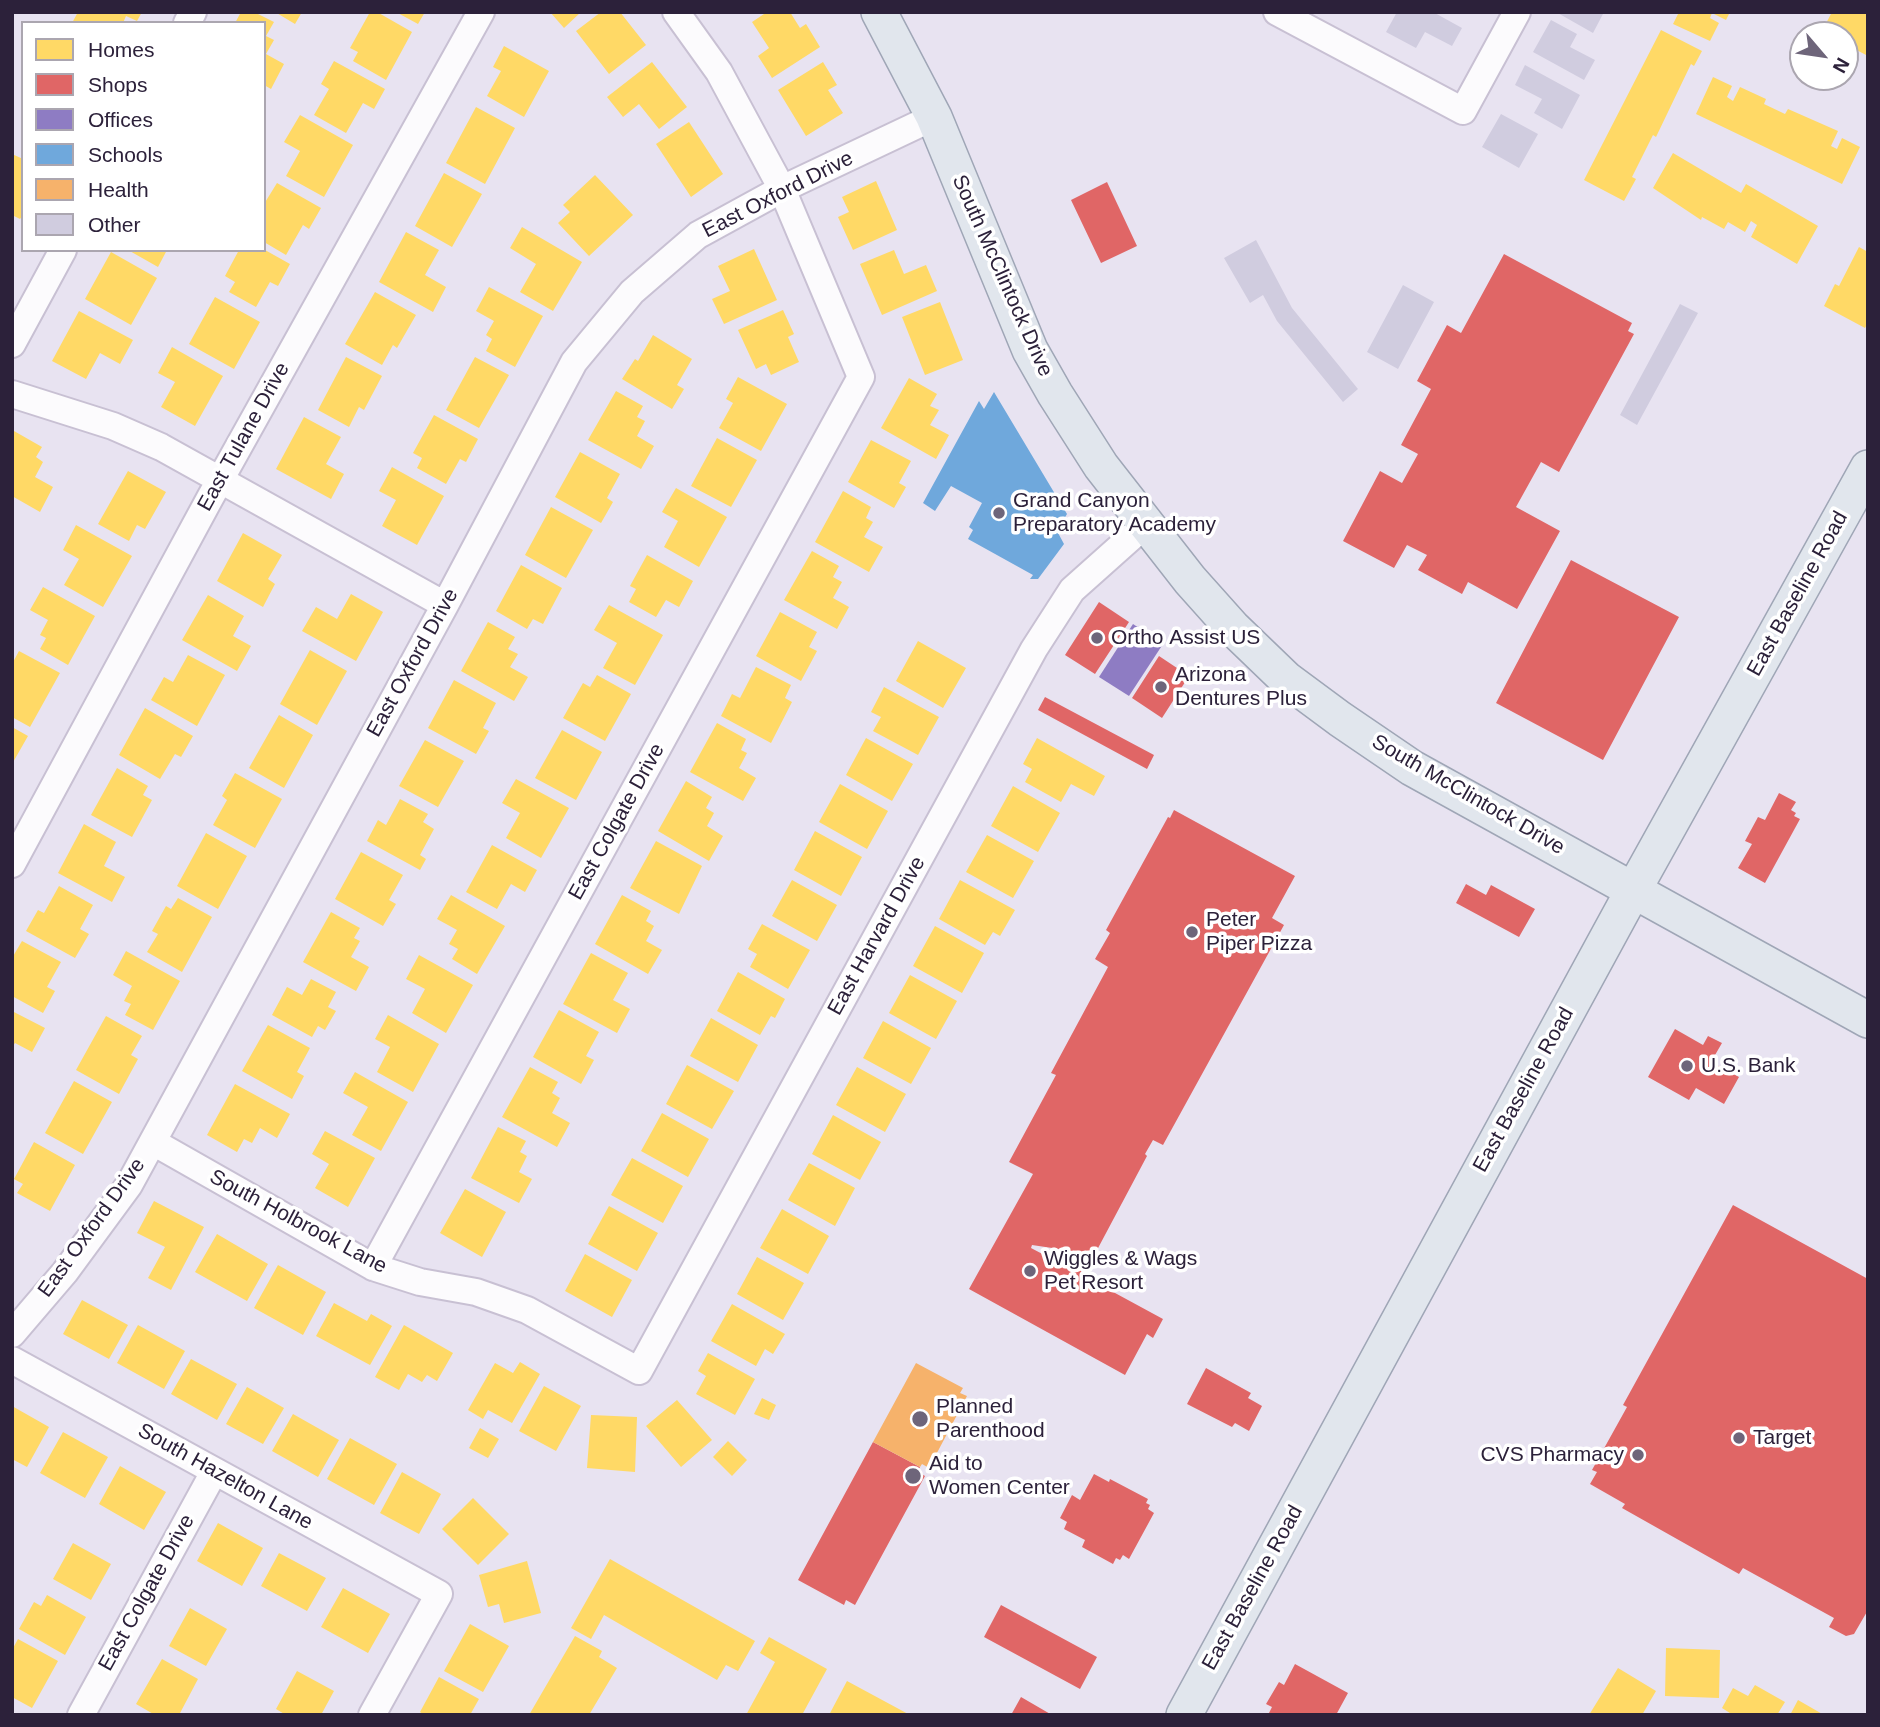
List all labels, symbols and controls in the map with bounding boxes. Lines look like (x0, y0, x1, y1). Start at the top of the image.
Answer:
legend (21, 21, 266, 252)
north arrow (1789, 21, 1859, 91)
text: Homes (88, 38, 155, 61)
text: N (1829, 54, 1854, 77)
text: Shops (88, 73, 148, 96)
text: Offices (88, 108, 153, 131)
text: Schools (88, 143, 163, 166)
street label: East Oxford Drive (698, 146, 858, 244)
street label: South McClintock Drive (946, 171, 1058, 381)
text: Health (88, 178, 149, 201)
text: Other (88, 213, 141, 236)
street label: East Tulane Drive (193, 358, 295, 516)
place label: Grand Canyon Preparatory Academy (1013, 488, 1216, 538)
marker: Grand Canyon Preparatory Academy (991, 505, 1007, 521)
street label: East Baseline Road (1742, 507, 1854, 681)
street label: East Oxford Drive (362, 584, 464, 742)
place label: Ortho Assist US (1111, 625, 1260, 651)
marker: Ortho Assist US (1089, 630, 1105, 646)
place label: Arizona Dentures Plus (1175, 662, 1307, 712)
marker: Arizona Dentures Plus (1153, 679, 1169, 695)
street label: South McClintock Drive (1367, 730, 1569, 860)
street label: East Colgate Drive (564, 739, 670, 905)
street label: East Harvard Drive (823, 852, 931, 1020)
place label: Peter Piper Pizza (1206, 907, 1312, 957)
marker: Peter Piper Pizza (1184, 924, 1200, 940)
street label: East Baseline Road (1468, 1003, 1580, 1177)
place label: U.S. Bank (1701, 1053, 1796, 1079)
marker: U.S. Bank (1679, 1058, 1695, 1074)
street label: East Oxford Drive (33, 1154, 151, 1302)
street label: South Holbrook Lane (205, 1165, 391, 1279)
place label: Wiggles & Wags Pet Resort (1044, 1246, 1197, 1296)
marker: Wiggles & Wags Pet Resort (1022, 1263, 1038, 1279)
place label: Planned Parenthood (936, 1394, 1045, 1444)
marker: Planned Parenthood (910, 1409, 930, 1429)
street label: South Hazelton Lane (133, 1418, 317, 1536)
place label: Target (1753, 1425, 1811, 1451)
marker: Target (1731, 1430, 1747, 1446)
place label: CVS Pharmacy (1480, 1442, 1624, 1468)
marker: CVS Pharmacy (1630, 1447, 1646, 1463)
place label: Aid to Women Center (929, 1451, 1070, 1501)
marker: Aid to Women Center (903, 1466, 923, 1486)
street label: East Baseline Road (1197, 1501, 1309, 1675)
street label: East Colgate Drive (94, 1510, 200, 1676)

